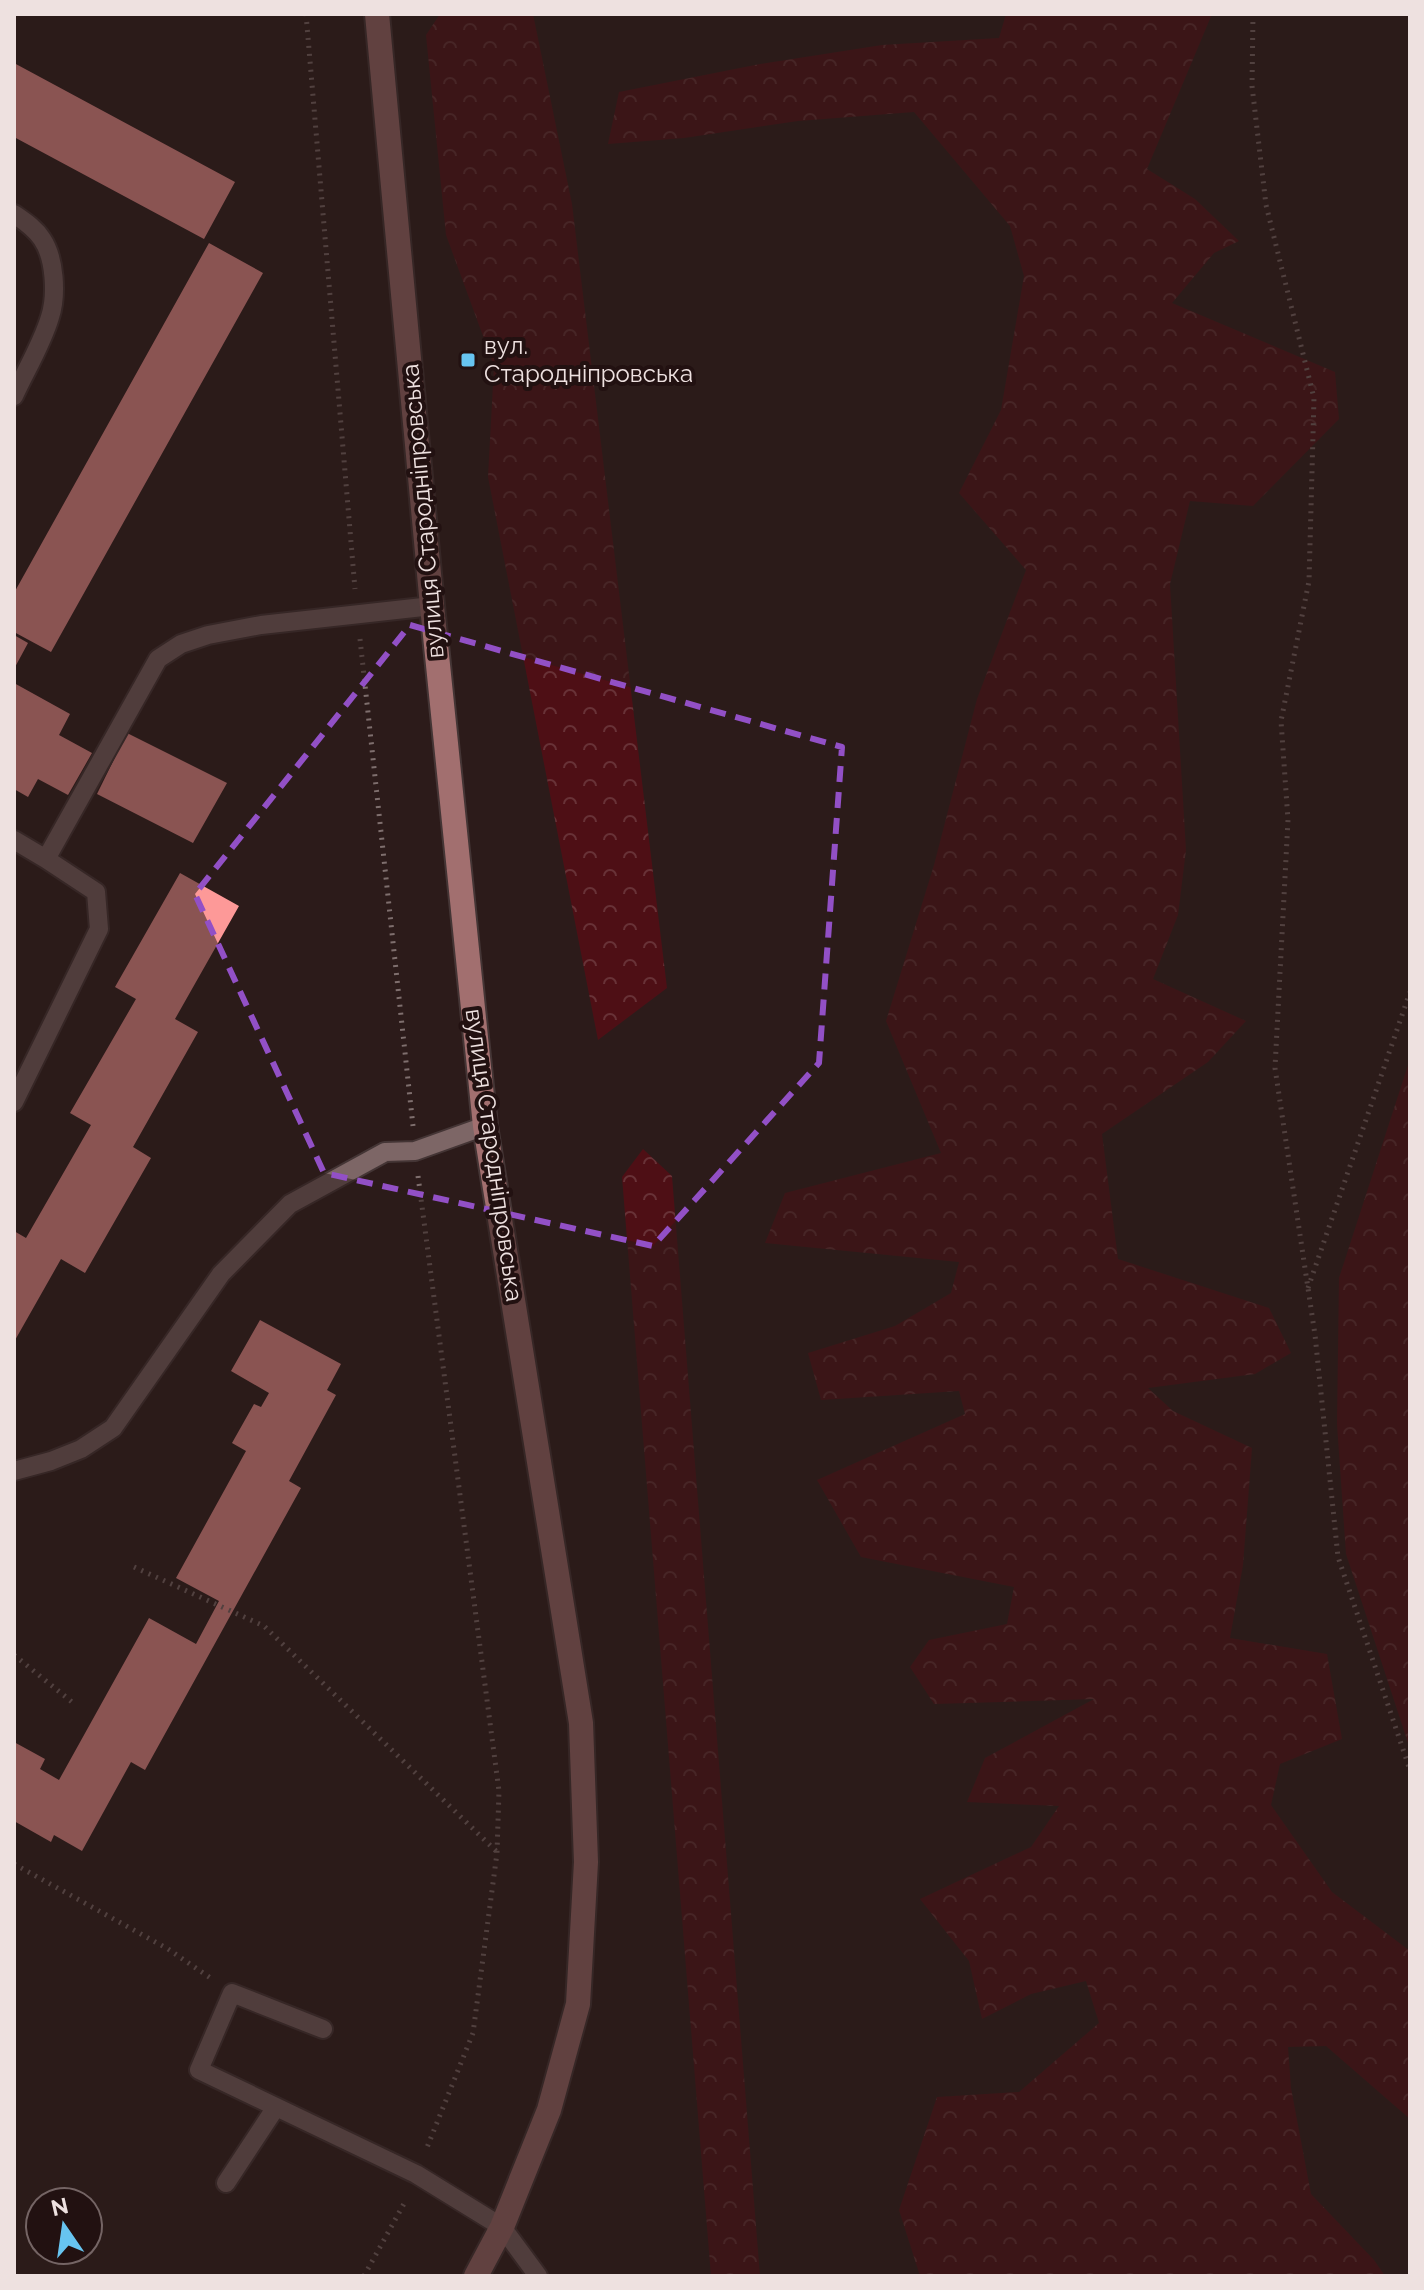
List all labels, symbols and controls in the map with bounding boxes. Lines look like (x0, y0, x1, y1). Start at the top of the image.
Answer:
place label: вул. Стародніпровська (484, 331, 693, 388)
marker: вул. Стародніпровська (459, 351, 477, 369)
street label: вулиця Стародніпровська (395, 363, 450, 659)
street label: вулиця Стародніпровська (460, 1007, 529, 1303)
north arrow (24, 2186, 104, 2266)
text: N (48, 2192, 71, 2221)

